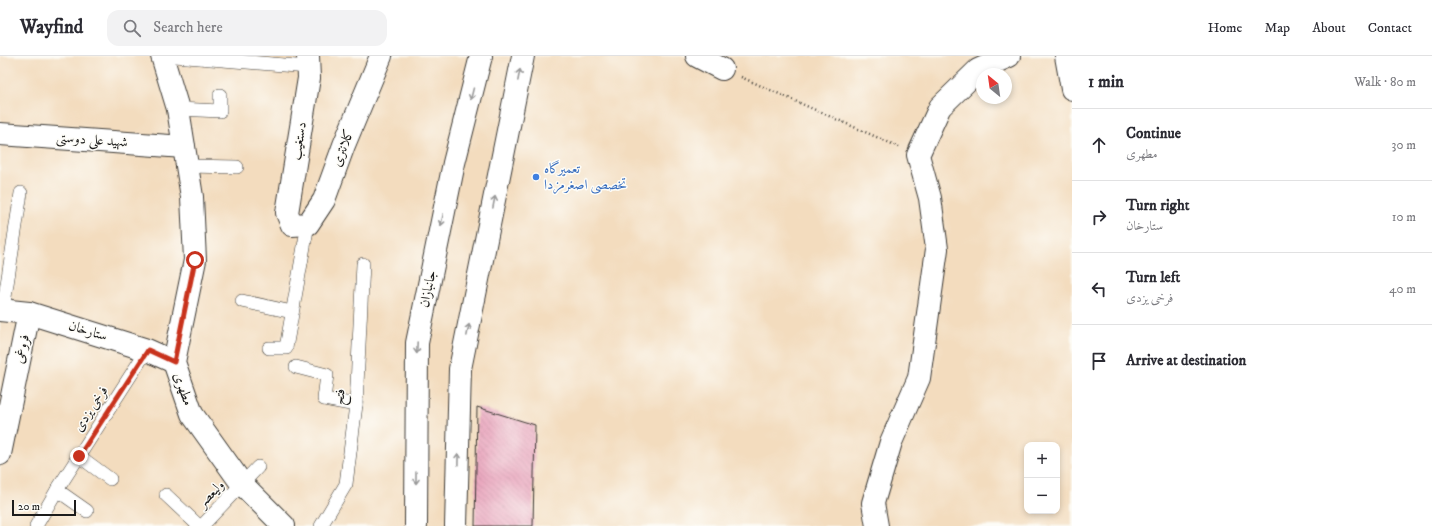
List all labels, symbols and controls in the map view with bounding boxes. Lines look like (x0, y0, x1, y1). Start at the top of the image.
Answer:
search box (107, 10, 387, 46)
text: Wayfind (20, 16, 83, 39)
icon: search (121, 17, 143, 39)
text: Search here (153, 18, 223, 37)
text: Home (1208, 19, 1242, 37)
text: Map (1264, 19, 1290, 37)
text: About (1312, 19, 1346, 37)
text: Contact (1368, 19, 1412, 37)
north arrow (976, 68, 1012, 104)
one-way arrow (515, 69, 523, 82)
text: 1 min (1088, 71, 1124, 93)
text: Walk · 80 m (1354, 74, 1416, 90)
one-way arrow (467, 87, 475, 100)
street label: دستغیب (287, 121, 311, 161)
text: Continue (1126, 124, 1181, 143)
street label: کلانتری (328, 127, 358, 169)
street label: شهید علی دوستی (55, 129, 129, 152)
icon: ahead (1088, 134, 1110, 156)
text: 30 m (1392, 137, 1416, 153)
text: مطهری (1126, 146, 1158, 162)
place label: تعمیرگاه تخصصی اصغرمزدا (544, 160, 627, 194)
marker: تعمیرگاه تخصصی اصغرمزدا (531, 172, 541, 182)
one-way arrow (490, 196, 498, 209)
text: Turn right (1126, 196, 1189, 215)
icon: right (1088, 206, 1110, 228)
text: 10 m (1392, 209, 1416, 225)
one-way arrow (438, 214, 446, 227)
text: ستارخان (1126, 218, 1163, 234)
route start (186, 251, 204, 269)
text: Turn left (1126, 268, 1180, 287)
street label: جانبازان (415, 269, 441, 309)
icon: left (1088, 278, 1110, 300)
text: 40 m (1389, 281, 1416, 297)
text: فرخی یزدی (1126, 290, 1173, 306)
street label: ستارخان (66, 317, 110, 345)
one-way arrow (464, 324, 472, 337)
street label: فروغی (10, 333, 34, 365)
one-way arrow (413, 341, 421, 354)
icon: arrive (1088, 350, 1110, 372)
text: Arrive at destination (1126, 351, 1246, 370)
street label: مطهری (169, 370, 197, 408)
street label: فرخی یزدی (70, 383, 112, 435)
street label: فتح (330, 388, 353, 406)
map controls (1024, 442, 1060, 514)
button: + (1024, 442, 1060, 478)
route end (70, 447, 88, 465)
one-way arrow (454, 453, 462, 466)
one-way arrow (412, 471, 420, 484)
street label: ولیعصر (192, 476, 228, 513)
button: − (1024, 478, 1060, 514)
scale bar (12, 498, 76, 517)
text: 20 m (18, 500, 40, 514)

